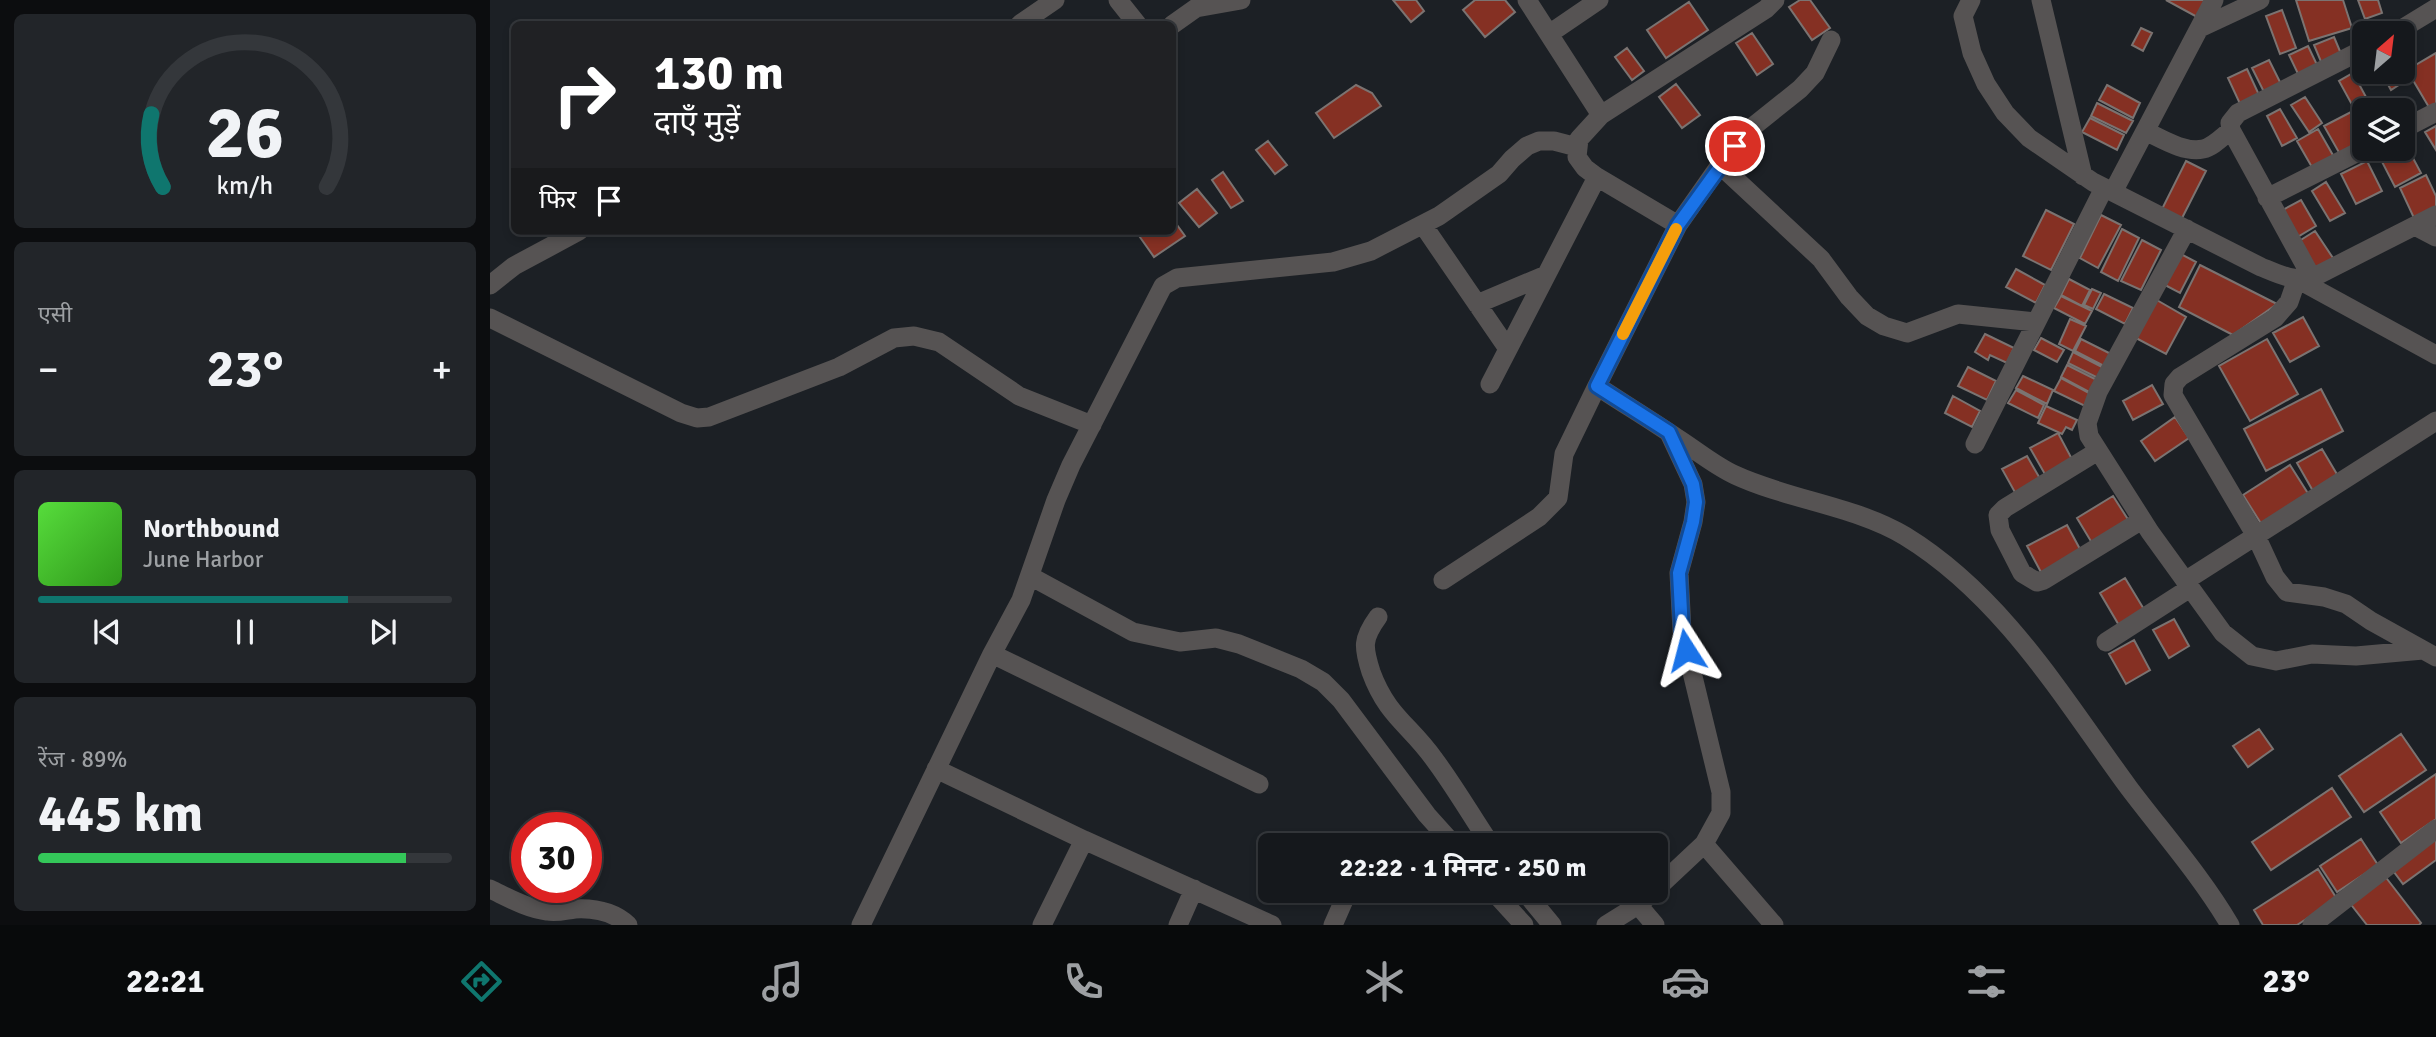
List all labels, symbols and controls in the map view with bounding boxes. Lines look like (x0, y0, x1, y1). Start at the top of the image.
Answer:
north arrow (2352, 21, 2415, 84)
map controls (2352, 21, 2415, 161)
text: 130 m (654, 43, 784, 103)
icon: right (539, 49, 630, 140)
text: 26 (206, 89, 284, 178)
button: layers (2352, 98, 2415, 161)
text: दाएँ मुड़ें (654, 103, 740, 142)
pin (1705, 116, 1765, 176)
icon: arrive (1716, 127, 1754, 165)
text: km/h (217, 170, 273, 201)
icon: arrive (590, 182, 628, 220)
text: फिर (539, 184, 576, 216)
text: एसी (38, 300, 72, 329)
text: 23° (207, 337, 283, 401)
text: − (38, 346, 59, 393)
text: + (431, 346, 452, 393)
text: Northbound (143, 513, 280, 545)
text: June Harbor (143, 545, 263, 574)
icon: previous (88, 613, 126, 651)
icon: pause (226, 613, 264, 651)
icon: next (364, 613, 402, 651)
position arrow (1649, 613, 1723, 687)
text: रेंज · 89% (38, 745, 127, 774)
text: 445 km (38, 782, 203, 846)
speed limit sign: 30 (511, 812, 602, 903)
text: 22:22 · 1 मिनट · 250 m (1339, 852, 1587, 884)
icon: directions (457, 957, 506, 1006)
icon: music (758, 957, 807, 1006)
icon: phone (1059, 957, 1108, 1006)
icon: climate (1360, 957, 1409, 1006)
icon: car (1661, 957, 1710, 1006)
icon: filters (1962, 957, 2011, 1006)
text: 22:21 (126, 962, 205, 1001)
text: 23° (2263, 962, 2310, 1001)

